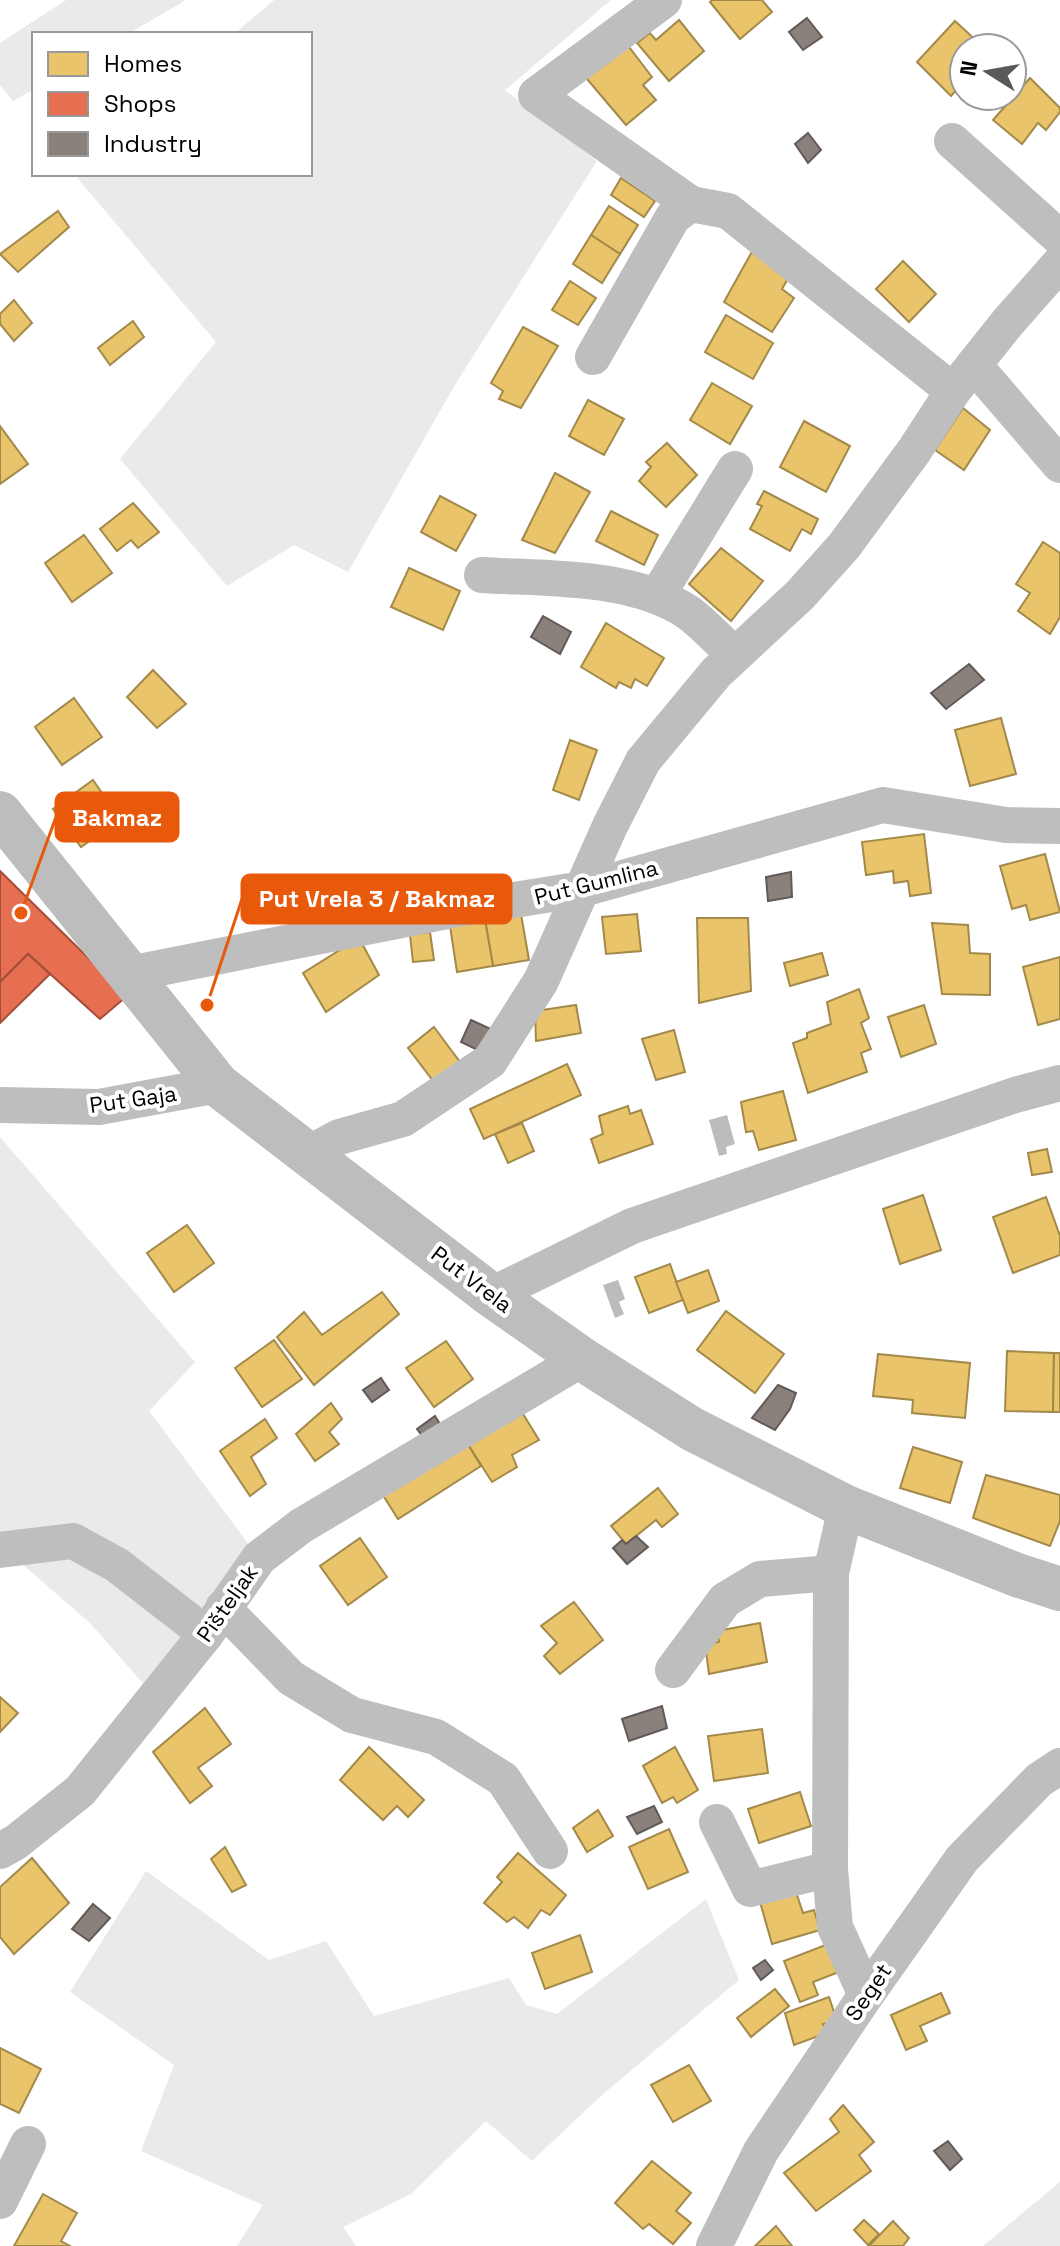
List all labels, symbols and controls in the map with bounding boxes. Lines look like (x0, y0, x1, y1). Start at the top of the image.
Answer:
legend (32, 32, 312, 176)
north arrow (948, 32, 1028, 112)
text: Homes (104, 48, 182, 79)
text: N (953, 58, 984, 78)
text: Shops (104, 88, 176, 119)
text: Industry (104, 128, 202, 159)
callout: Bakmaz (56, 793, 178, 841)
text: Bakmaz (72, 802, 162, 833)
street label: Put Gumlina (531, 853, 661, 911)
callout: Put Vrela 3 / Bakmaz (242, 875, 511, 923)
text: Put Vrela 3 / Bakmaz (259, 883, 495, 914)
street label: Put Gaja (88, 1079, 179, 1119)
street label: Put Vrela (426, 1239, 518, 1319)
street label: Pišteljak (190, 1559, 264, 1647)
street label: Seget (839, 1958, 897, 2026)

